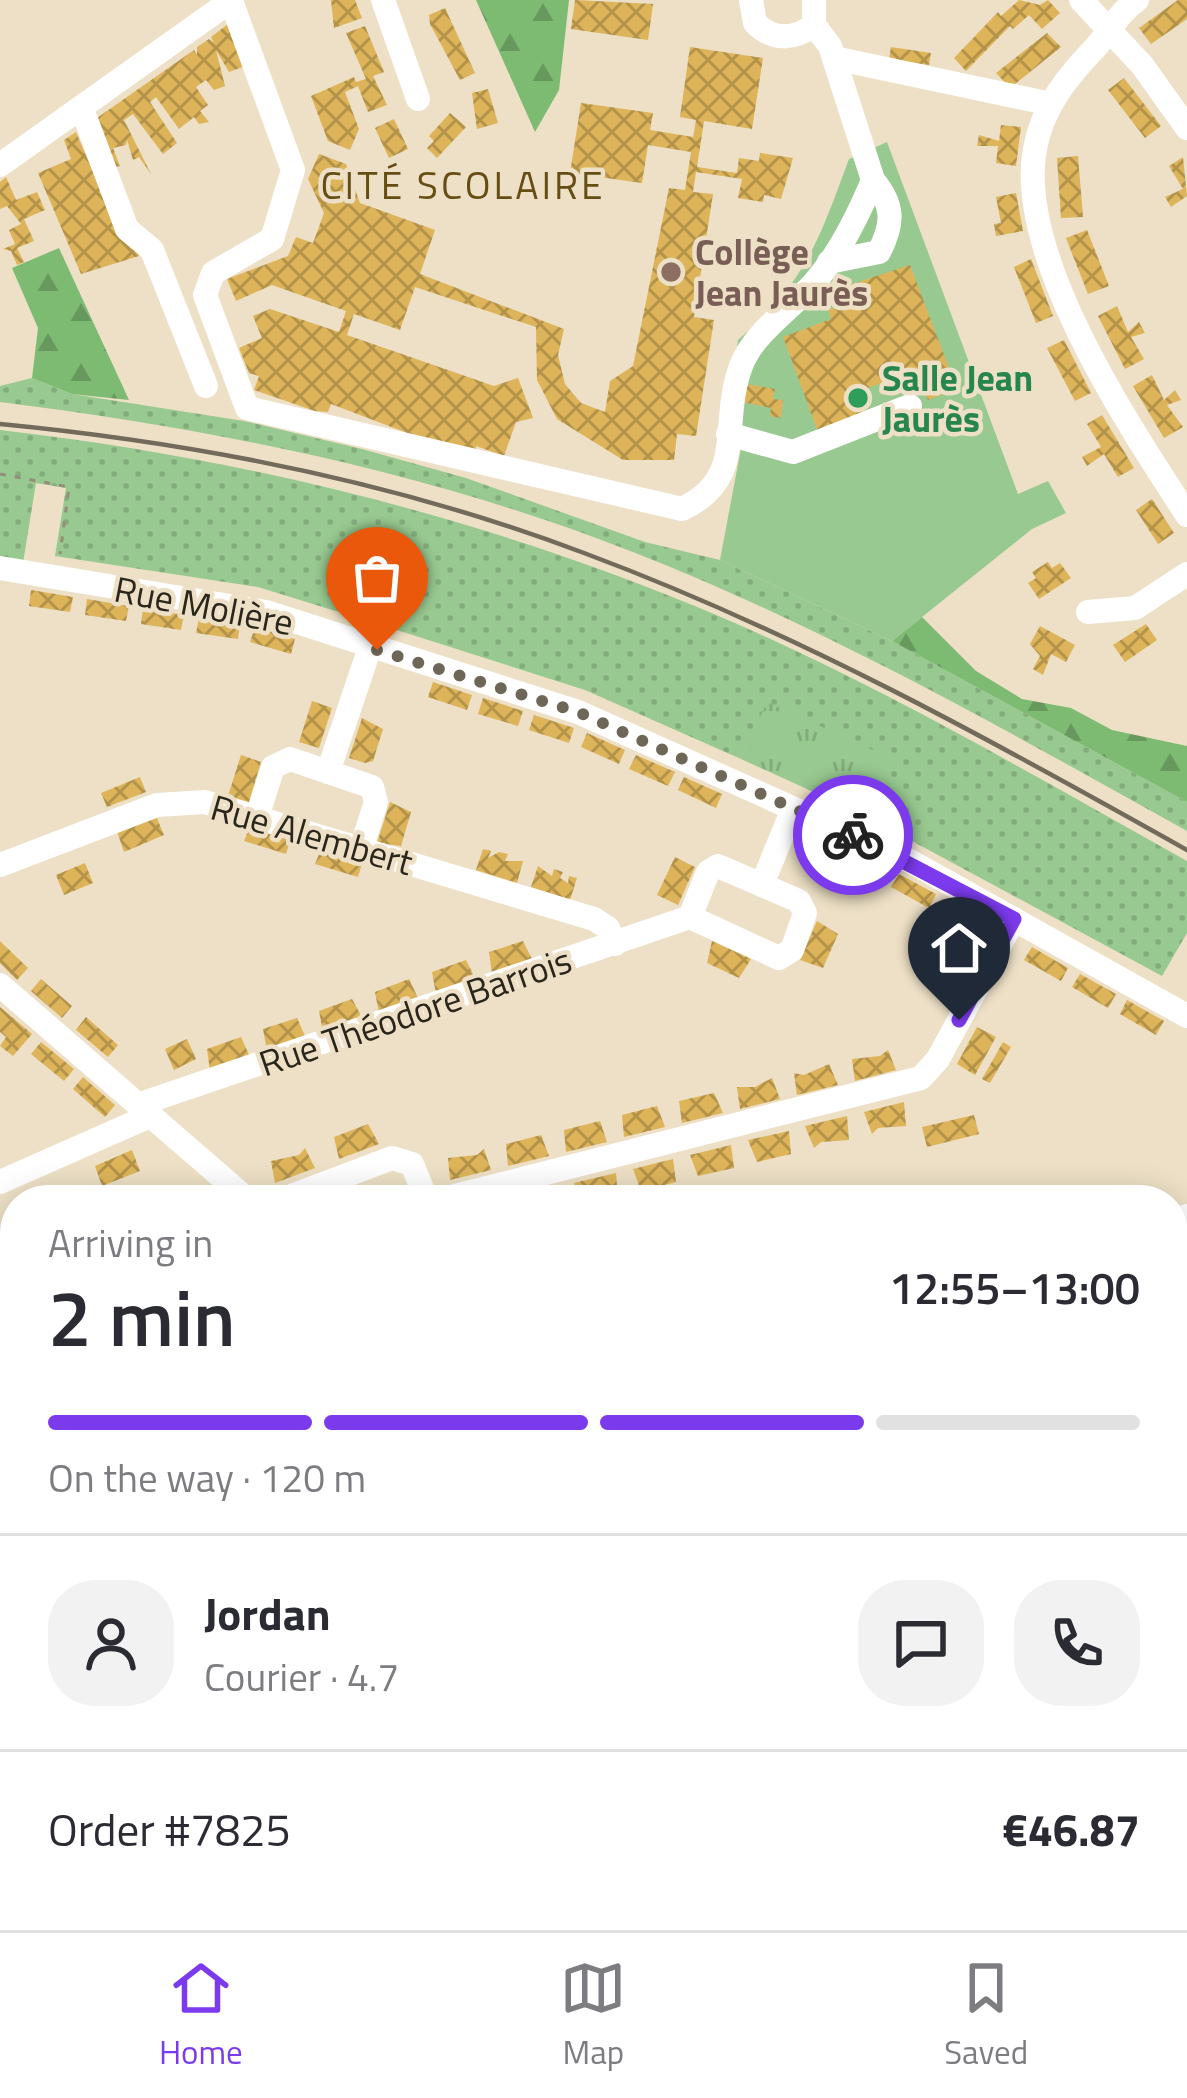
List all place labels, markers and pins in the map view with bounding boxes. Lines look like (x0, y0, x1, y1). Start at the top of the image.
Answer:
place label: Collège Jean Jaurès (695, 224, 868, 320)
marker: Collège Jean Jaurès (658, 259, 684, 285)
place label: Salle Jean Jaurès (882, 350, 1033, 446)
marker: Salle Jean Jaurès (845, 385, 871, 411)
pin (326, 527, 428, 650)
pin (908, 897, 1010, 1020)

